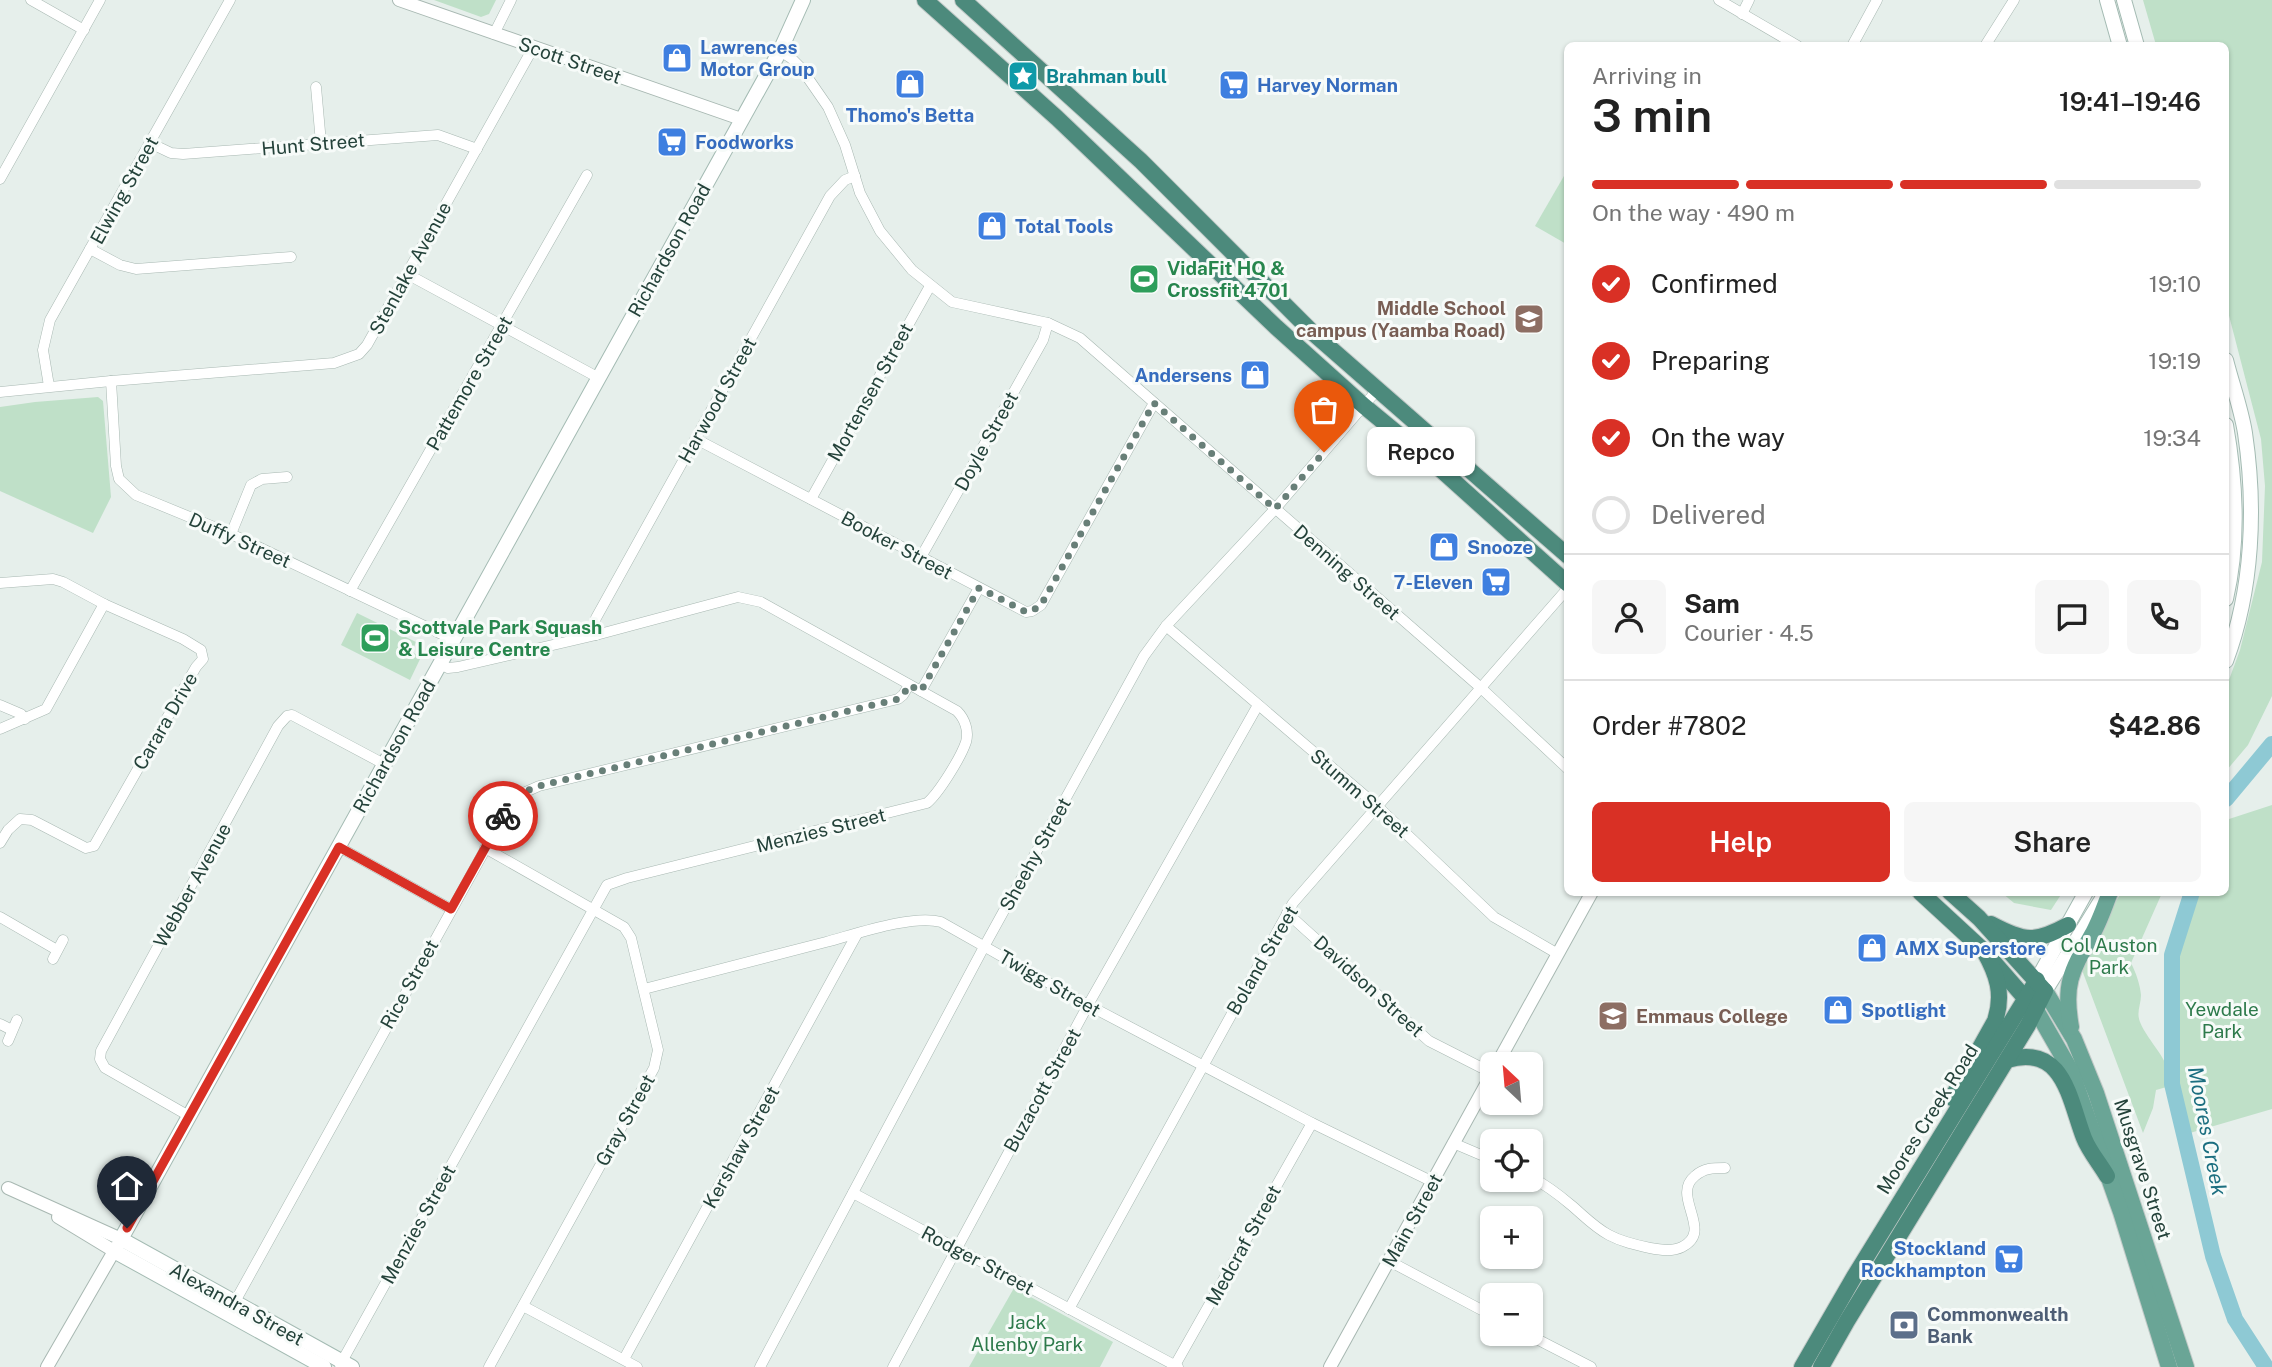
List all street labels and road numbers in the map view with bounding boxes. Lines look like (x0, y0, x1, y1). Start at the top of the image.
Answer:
street label: Scott Street (516, 32, 624, 88)
street label: Hunt Street (260, 129, 366, 159)
street label: Elwing Street (85, 132, 163, 248)
street label: Richardson Road (623, 180, 715, 320)
street label: Stenlake Avenue (364, 198, 456, 338)
street label: Pattemore Street (422, 312, 516, 454)
street label: Mortensen Street (823, 319, 917, 465)
street label: Harwood Street (673, 333, 761, 467)
street label: Doyle Street (950, 388, 1022, 494)
street label: Booker Street (838, 506, 956, 584)
street label: Duffy Street (186, 508, 294, 572)
street label: Denning Street (1289, 520, 1405, 624)
street label: Carara Drive (128, 668, 202, 774)
street label: Richardson Road (348, 676, 440, 816)
street label: Stumm Street (1306, 744, 1414, 842)
street label: Sheehy Street (995, 794, 1075, 914)
street label: Menzies Street (754, 803, 888, 857)
street label: Webber Avenue (149, 819, 235, 951)
street label: Boland Street (1222, 902, 1302, 1018)
street label: Davidson Street (1309, 931, 1429, 1041)
street label: Rice Street (376, 936, 442, 1032)
street label: Twigg Street (995, 945, 1105, 1021)
street label: Buzacott Street (999, 1024, 1085, 1156)
street label: Moores Creek Road (1872, 1040, 1982, 1198)
street label: Gray Street (591, 1070, 659, 1170)
street label: Kershaw Street (698, 1082, 784, 1212)
street label: Musgrave Street (2110, 1096, 2176, 1242)
street label: Menzies Street (376, 1161, 460, 1287)
street label: Main Street (1377, 1170, 1447, 1270)
street label: Medcraf Street (1201, 1181, 1285, 1309)
street label: Rodger Street (918, 1221, 1038, 1299)
street label: Alexandra Street (166, 1258, 308, 1350)

